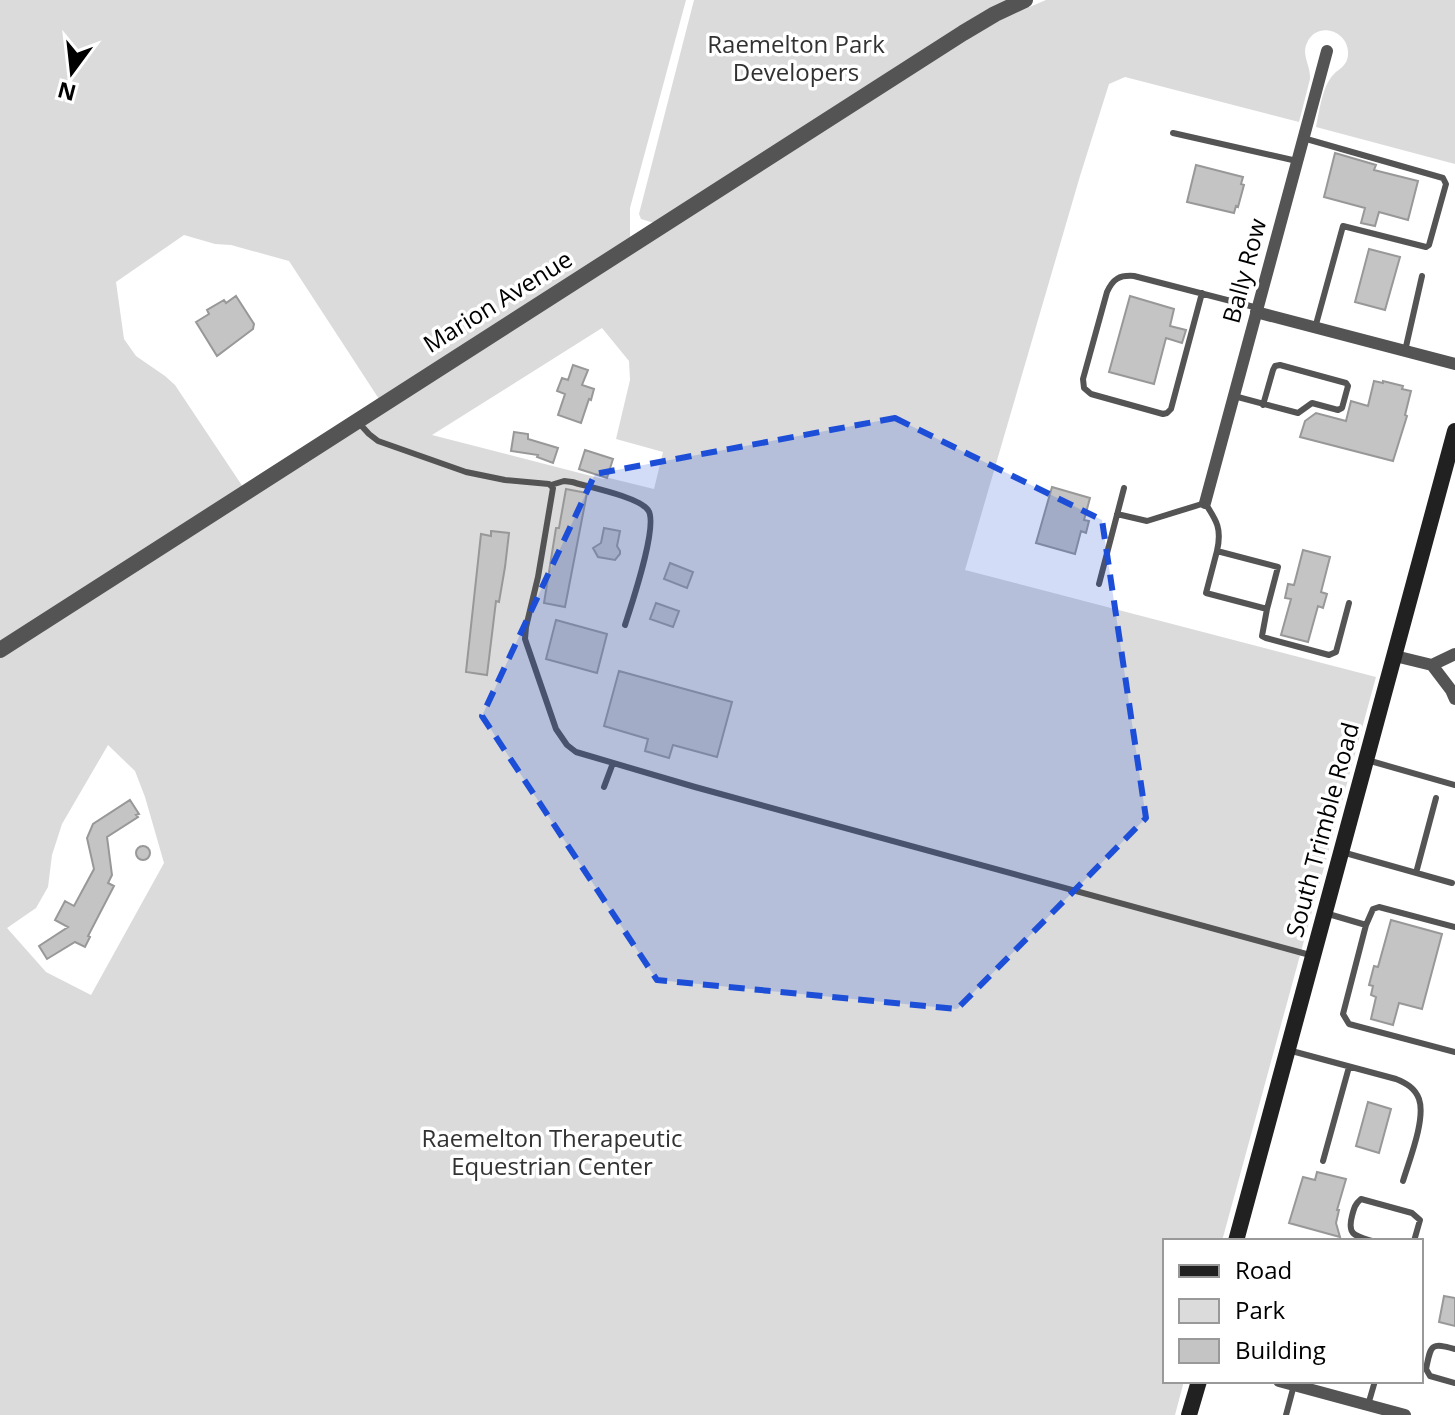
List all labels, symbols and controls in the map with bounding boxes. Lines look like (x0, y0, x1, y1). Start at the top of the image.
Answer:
park label: Raemelton Park Developers (707, 27, 885, 88)
north arrow (32, 32, 112, 112)
text: N (54, 75, 79, 109)
street label: Bally Row (1214, 214, 1273, 327)
street label: Marion Avenue (416, 242, 578, 360)
street label: South Trimble Road (1277, 719, 1366, 941)
park label: Raemelton Therapeutic Equestrian Center (422, 1121, 682, 1182)
legend (1163, 1239, 1423, 1383)
text: Road (1235, 1253, 1292, 1286)
text: Park (1235, 1293, 1286, 1326)
text: Building (1235, 1333, 1326, 1366)

